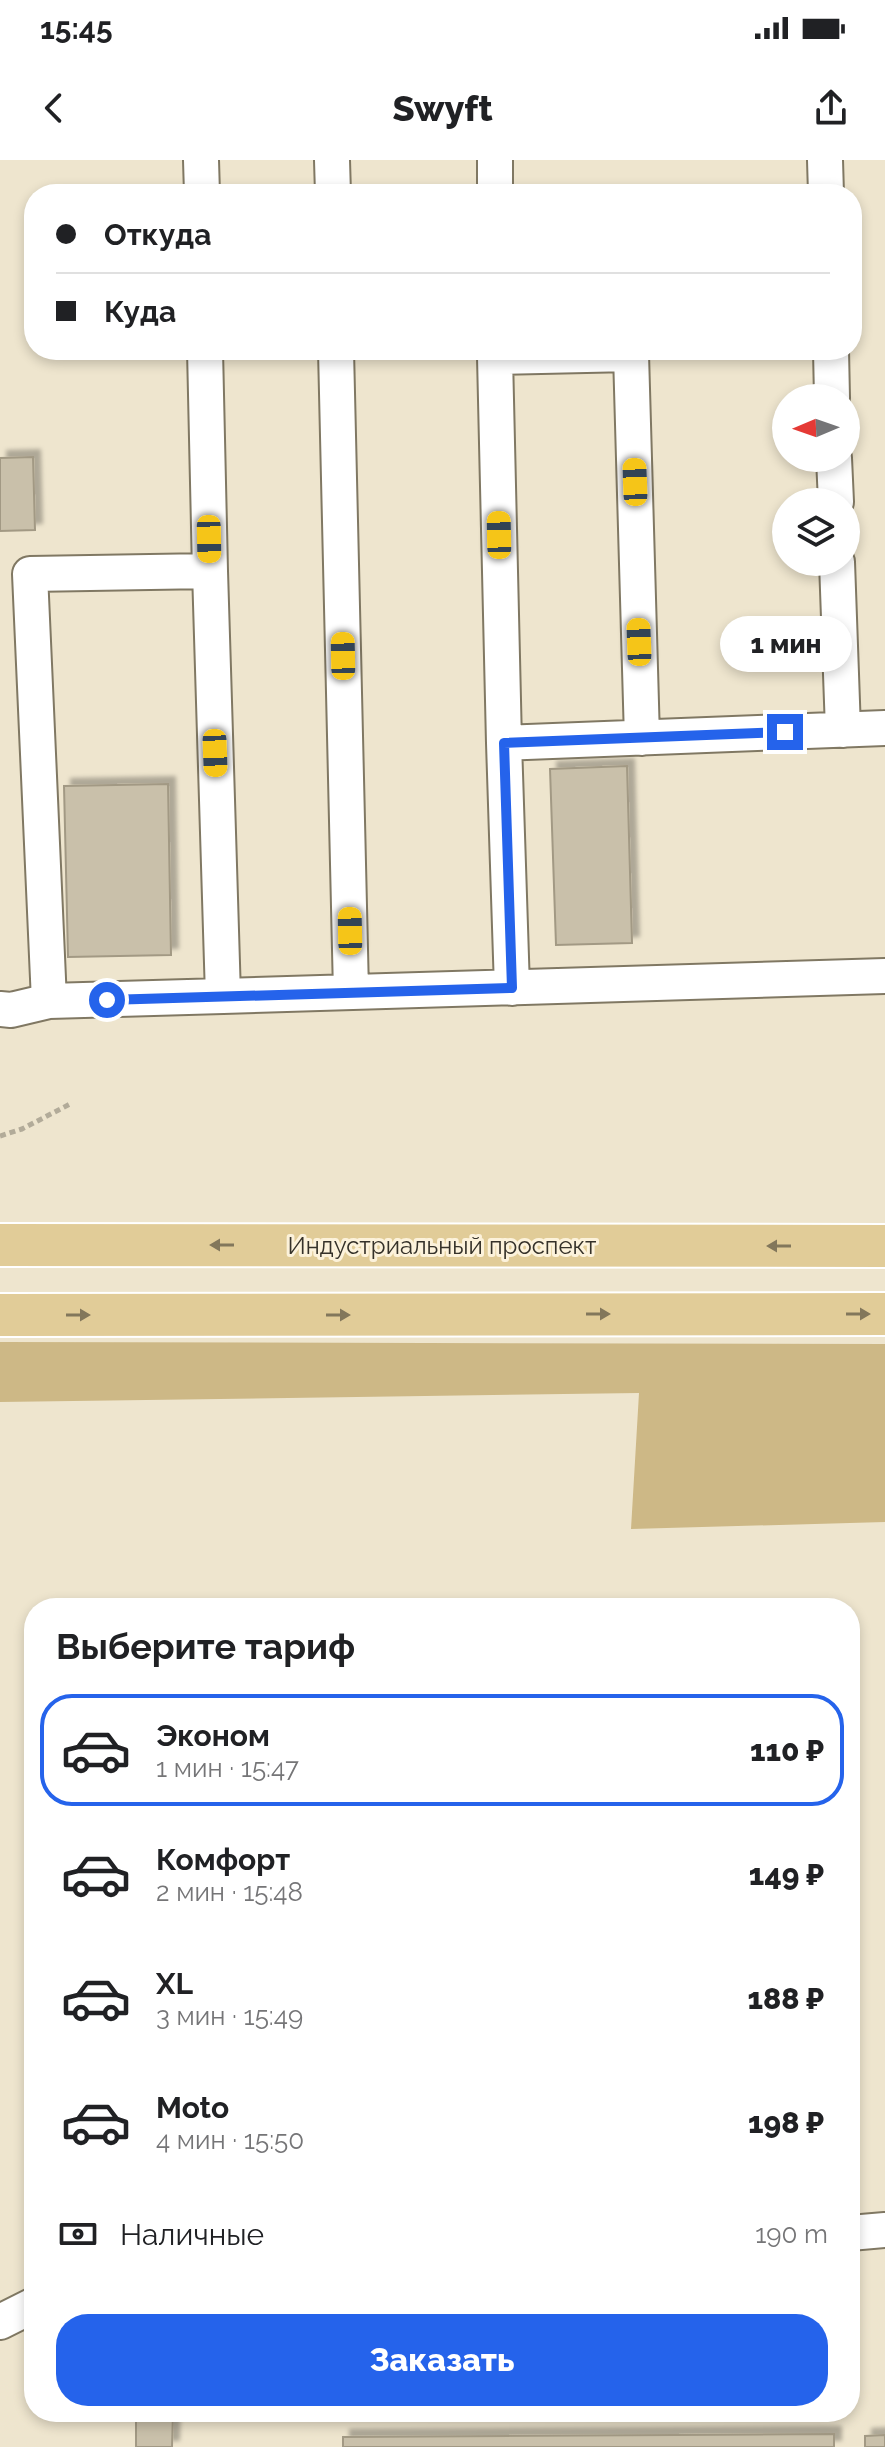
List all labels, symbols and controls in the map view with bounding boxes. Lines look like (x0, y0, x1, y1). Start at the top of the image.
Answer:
text: 15:45 (40, 11, 113, 46)
icon: back (32, 86, 76, 130)
icon: share (809, 86, 853, 130)
text: Swyft (392, 87, 493, 129)
text: Откуда (104, 217, 211, 252)
text: Куда (104, 294, 176, 329)
north arrow (772, 384, 860, 472)
map controls (772, 384, 860, 576)
car (622, 458, 648, 506)
button: layers (772, 488, 860, 576)
car (487, 511, 511, 559)
car (197, 515, 221, 563)
callout: 1 мин (719, 616, 851, 672)
car (626, 618, 652, 666)
text: 1 мин (751, 629, 821, 659)
car (331, 632, 355, 680)
route end (767, 714, 803, 750)
car (202, 729, 228, 777)
car (338, 907, 362, 955)
route start (89, 982, 125, 1018)
street label: Индустриальный проспект (287, 1231, 597, 1260)
one-way arrow (209, 1239, 234, 1251)
one-way arrow (766, 1240, 791, 1252)
one-way arrow (586, 1308, 611, 1321)
one-way arrow (846, 1308, 871, 1320)
one-way arrow (66, 1309, 91, 1321)
one-way arrow (326, 1309, 351, 1321)
text: Выберите тариф (56, 1625, 355, 1667)
icon: car (60, 1714, 132, 1786)
text: Эконом (156, 1718, 270, 1753)
text: 110 ₽ (750, 1733, 824, 1768)
text: 1 мин · 15:47 (156, 1753, 299, 1783)
icon: car (60, 1838, 132, 1910)
text: Комфорт (156, 1842, 290, 1877)
text: 149 ₽ (749, 1857, 824, 1892)
text: 2 мин · 15:48 (156, 1877, 303, 1907)
icon: car (60, 1962, 132, 2034)
text: XL (156, 1966, 193, 2001)
text: 188 ₽ (747, 1981, 824, 2016)
text: 3 мин · 15:49 (156, 2001, 303, 2031)
icon: car (60, 2086, 132, 2158)
text: Moto (156, 2090, 229, 2125)
text: 198 ₽ (748, 2105, 824, 2140)
text: 4 мин · 15:50 (156, 2125, 304, 2155)
icon: cash (56, 2212, 100, 2256)
text: Наличные (120, 2217, 264, 2252)
text: 190 m (755, 2219, 828, 2249)
button: Заказать (56, 2314, 828, 2406)

